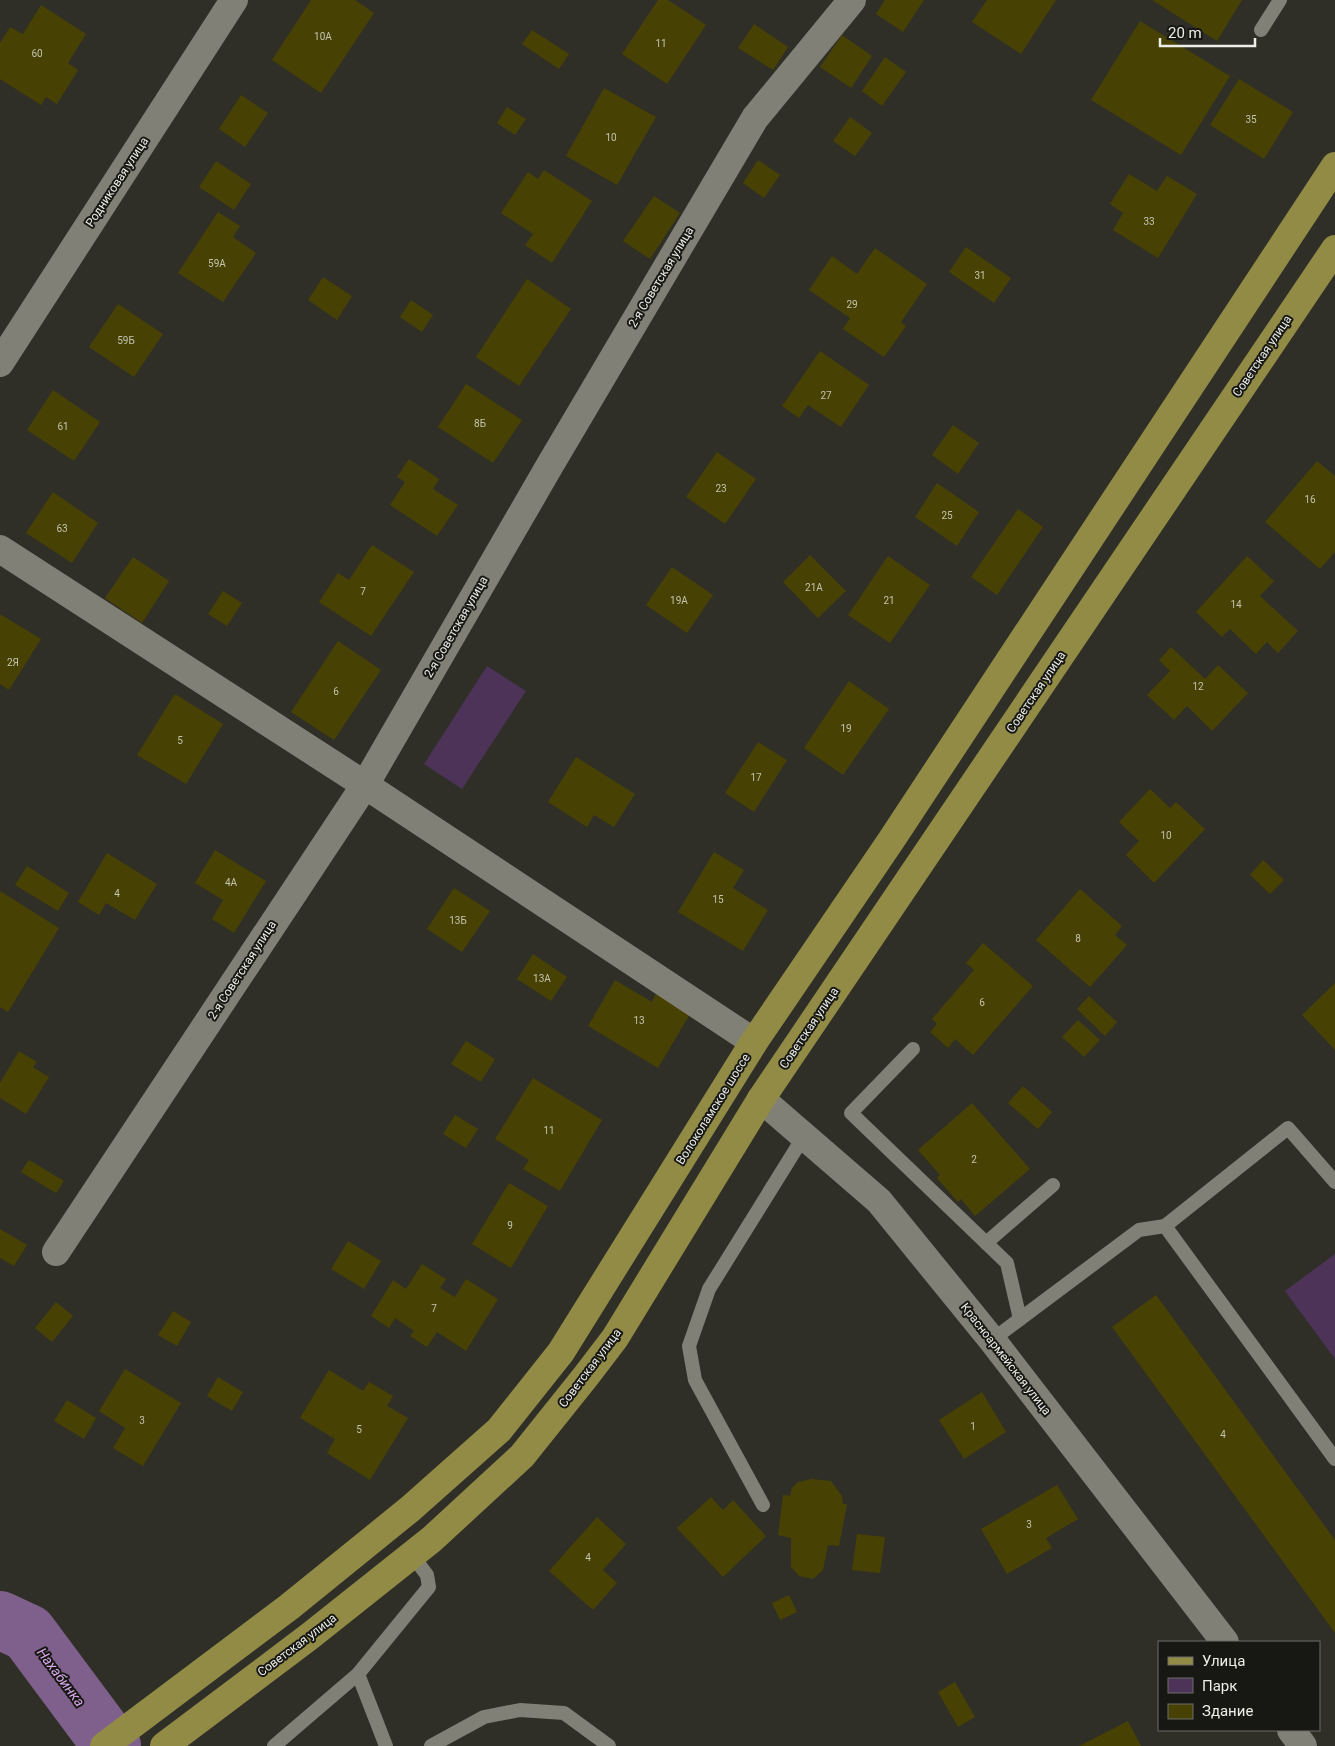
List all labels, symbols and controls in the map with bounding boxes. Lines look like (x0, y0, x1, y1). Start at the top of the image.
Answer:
scale bar (1160, 15, 1255, 47)
text: 20 m (1168, 24, 1202, 42)
house number: 10А (314, 31, 332, 42)
house number: 11 (655, 38, 667, 49)
house number: 60 (31, 48, 43, 59)
house number: 35 (1245, 114, 1257, 125)
house number: 10 (605, 132, 617, 143)
street label: Родниковая улица (83, 135, 151, 229)
house number: 33 (1143, 216, 1155, 227)
street label: 2-я Советская улица (626, 224, 696, 330)
house number: 59А (208, 258, 226, 269)
house number: 31 (974, 270, 986, 281)
house number: 29 (846, 299, 858, 310)
street label: Советская улица (1230, 313, 1294, 399)
house number: 59Б (117, 335, 135, 346)
house number: 27 (820, 390, 832, 401)
house number: 8Б (474, 418, 486, 429)
house number: 61 (57, 421, 69, 432)
house number: 23 (715, 483, 727, 494)
house number: 16 (1304, 494, 1316, 505)
house number: 25 (941, 510, 953, 521)
house number: 63 (56, 523, 68, 534)
street label: 2-я Советская улица (421, 574, 491, 680)
house number: 21А (805, 582, 823, 593)
house number: 7 (360, 586, 366, 597)
house number: 19А (670, 595, 688, 606)
house number: 21 (883, 595, 895, 606)
house number: 14 (1230, 599, 1242, 610)
street label: Советская улица (1004, 649, 1068, 735)
house number: 2Я (7, 657, 19, 668)
house number: 12 (1192, 681, 1204, 692)
house number: 6 (333, 686, 339, 697)
house number: 19 (840, 723, 852, 734)
house number: 5 (177, 735, 183, 746)
house number: 17 (750, 772, 762, 783)
house number: 10 (1160, 830, 1172, 841)
house number: 4А (225, 877, 238, 888)
house number: 4 (114, 888, 120, 899)
house number: 15 (712, 894, 724, 905)
house number: 13Б (449, 915, 467, 926)
street label: 2-я Советская улица (205, 918, 279, 1022)
house number: 8 (1075, 933, 1081, 944)
house number: 13А (533, 973, 551, 984)
street label: Советская улица (777, 985, 841, 1071)
house number: 6 (979, 997, 985, 1008)
house number: 13 (633, 1015, 645, 1026)
street label: Волоколамское шоссе (673, 1051, 753, 1167)
house number: 11 (543, 1125, 555, 1136)
house number: 2 (971, 1154, 977, 1165)
house number: 9 (507, 1220, 513, 1231)
street label: Красноармейская улица (958, 1300, 1054, 1418)
house number: 7 (431, 1303, 437, 1314)
street label: Советская улица (556, 1326, 624, 1410)
house number: 3 (139, 1415, 145, 1426)
house number: 1 (970, 1421, 976, 1432)
house number: 5 (356, 1424, 362, 1435)
house number: 4 (1220, 1429, 1226, 1440)
house number: 3 (1026, 1519, 1032, 1530)
house number: 4 (585, 1552, 591, 1563)
street label: Советская улица (255, 1611, 339, 1679)
legend (1158, 1641, 1320, 1731)
water label: Нахабинка (34, 1645, 88, 1709)
text: Улица (1202, 1652, 1245, 1670)
text: Парк (1202, 1677, 1237, 1695)
text: Здание (1202, 1702, 1253, 1720)

